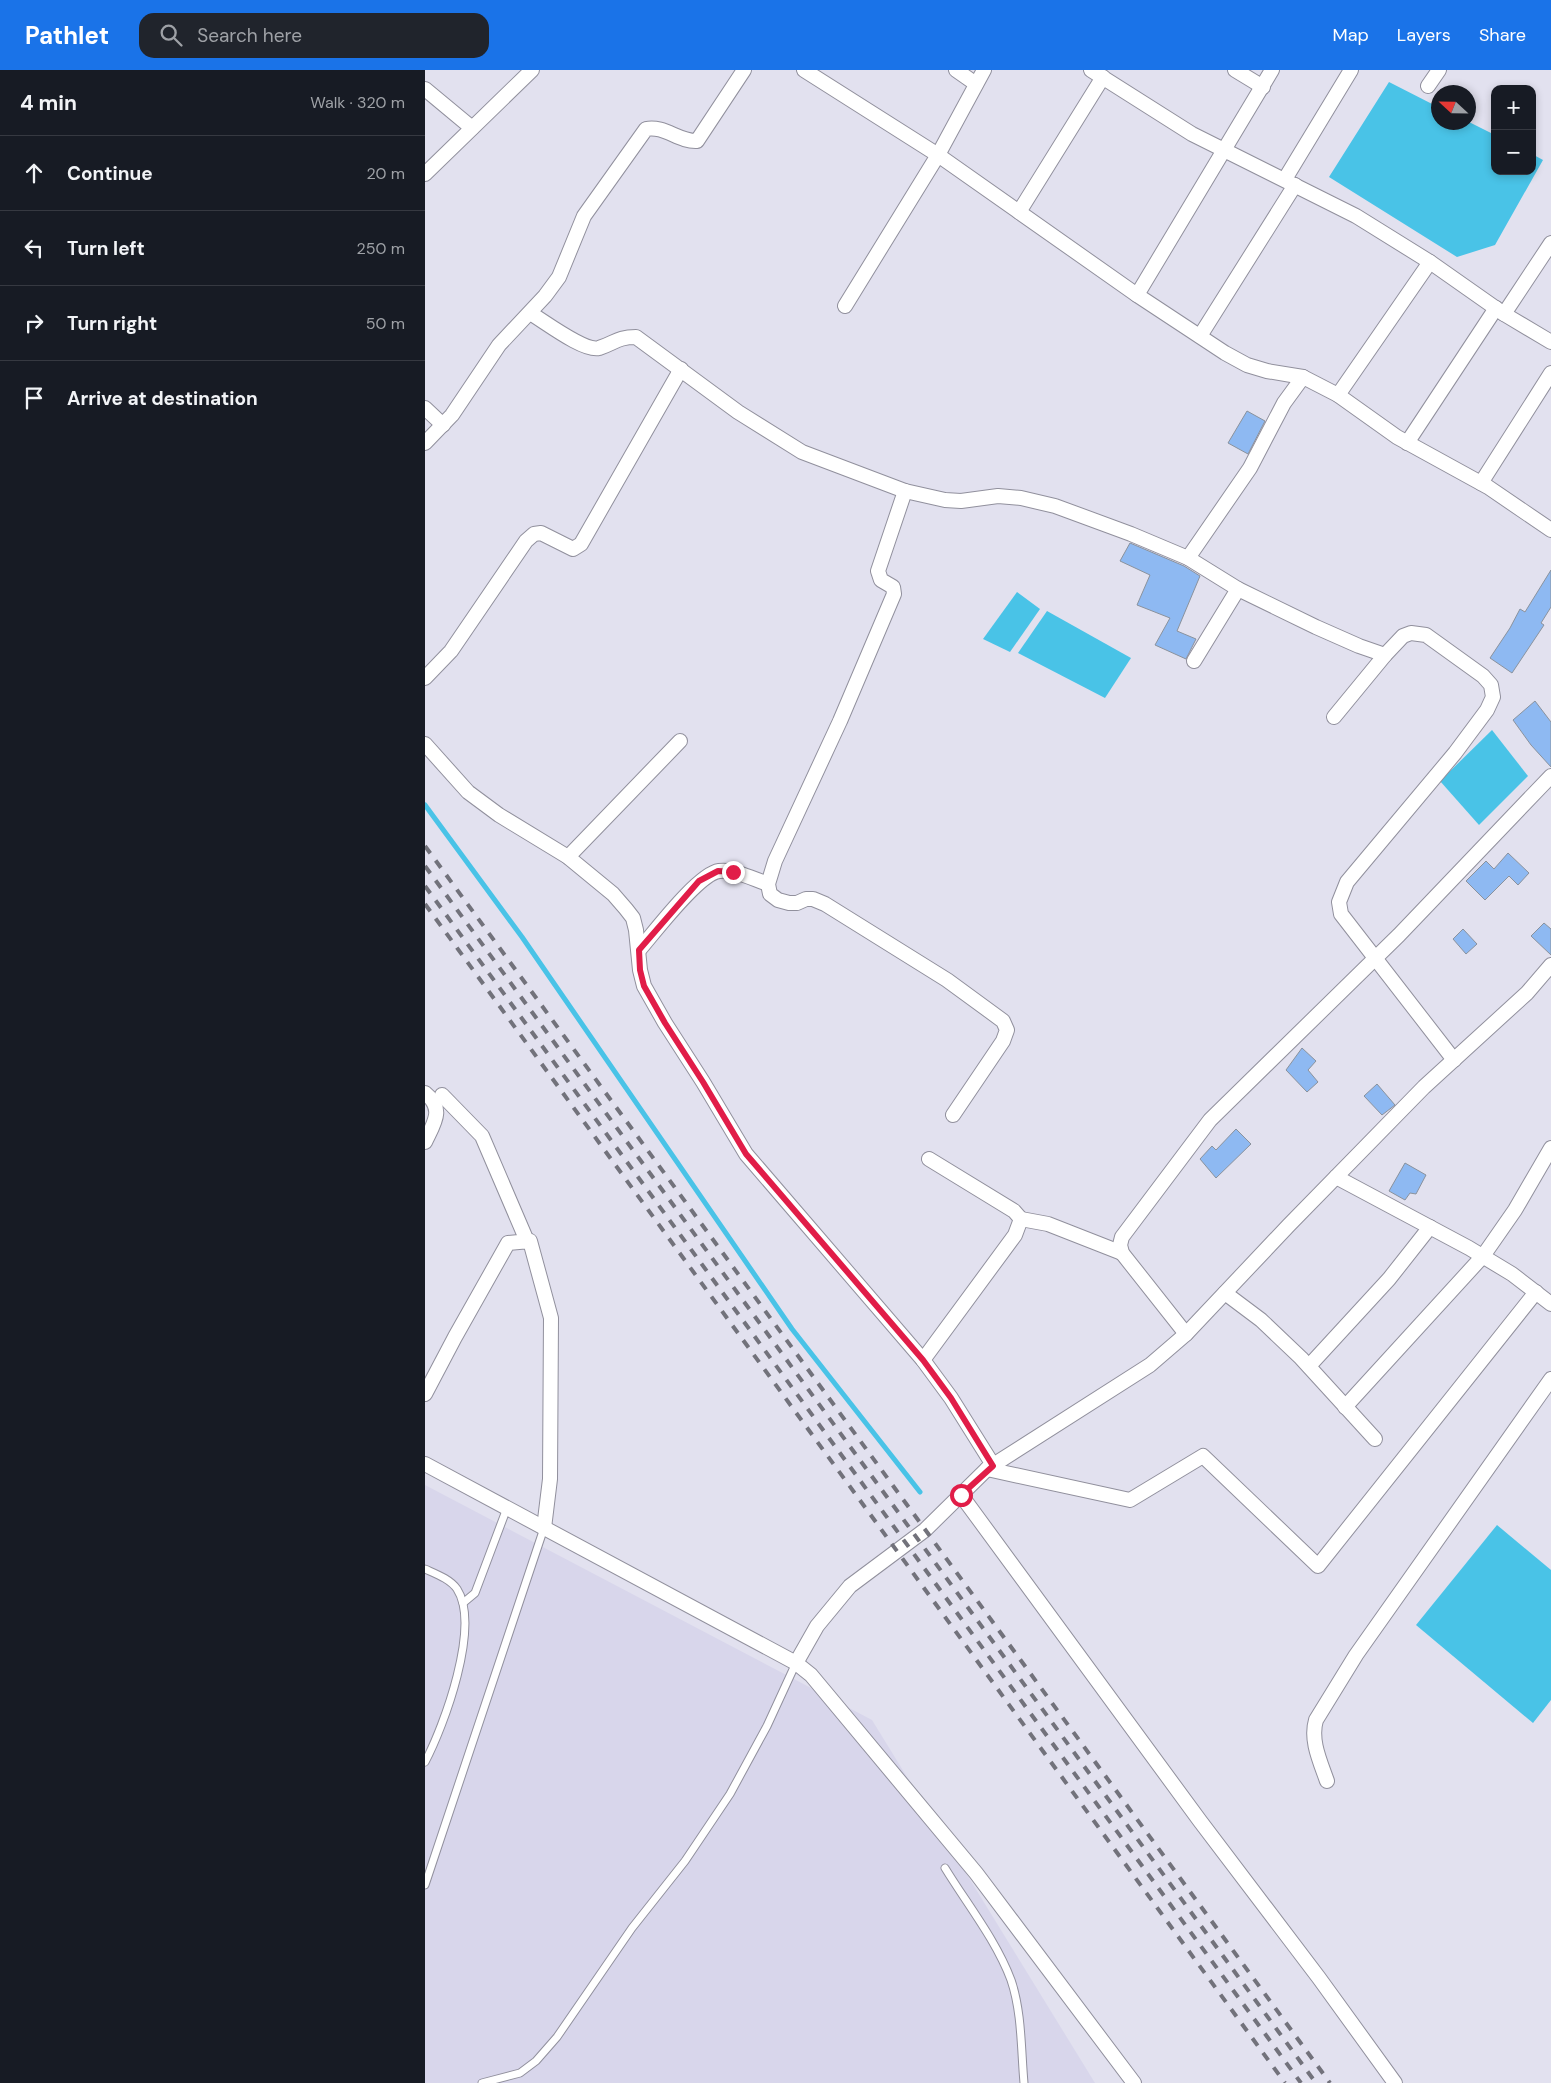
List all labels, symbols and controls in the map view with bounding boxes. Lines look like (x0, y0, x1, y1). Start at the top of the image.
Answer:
search box (139, 13, 489, 58)
text: Pathlet (25, 20, 109, 51)
icon: search (157, 21, 185, 49)
text: Search here (197, 23, 302, 48)
text: Map (1333, 23, 1369, 47)
text: Layers (1397, 23, 1451, 47)
text: Share (1479, 23, 1526, 47)
north arrow (1431, 85, 1476, 130)
map controls (1491, 85, 1536, 175)
button: + (1491, 85, 1536, 130)
text: 4 min (20, 89, 77, 117)
text: Walk · 320 m (310, 92, 405, 113)
button: − (1491, 130, 1536, 175)
icon: ahead (20, 159, 48, 187)
text: Continue (67, 161, 153, 186)
text: 20 m (366, 163, 405, 184)
icon: left (20, 234, 48, 262)
text: Turn left (67, 236, 145, 261)
text: 250 m (357, 238, 405, 259)
icon: right (20, 309, 48, 337)
text: Turn right (67, 311, 157, 336)
text: 50 m (366, 313, 405, 334)
icon: arrive (20, 384, 48, 412)
text: Arrive at destination (67, 386, 258, 411)
route end (722, 861, 745, 884)
route start (950, 1484, 973, 1507)

